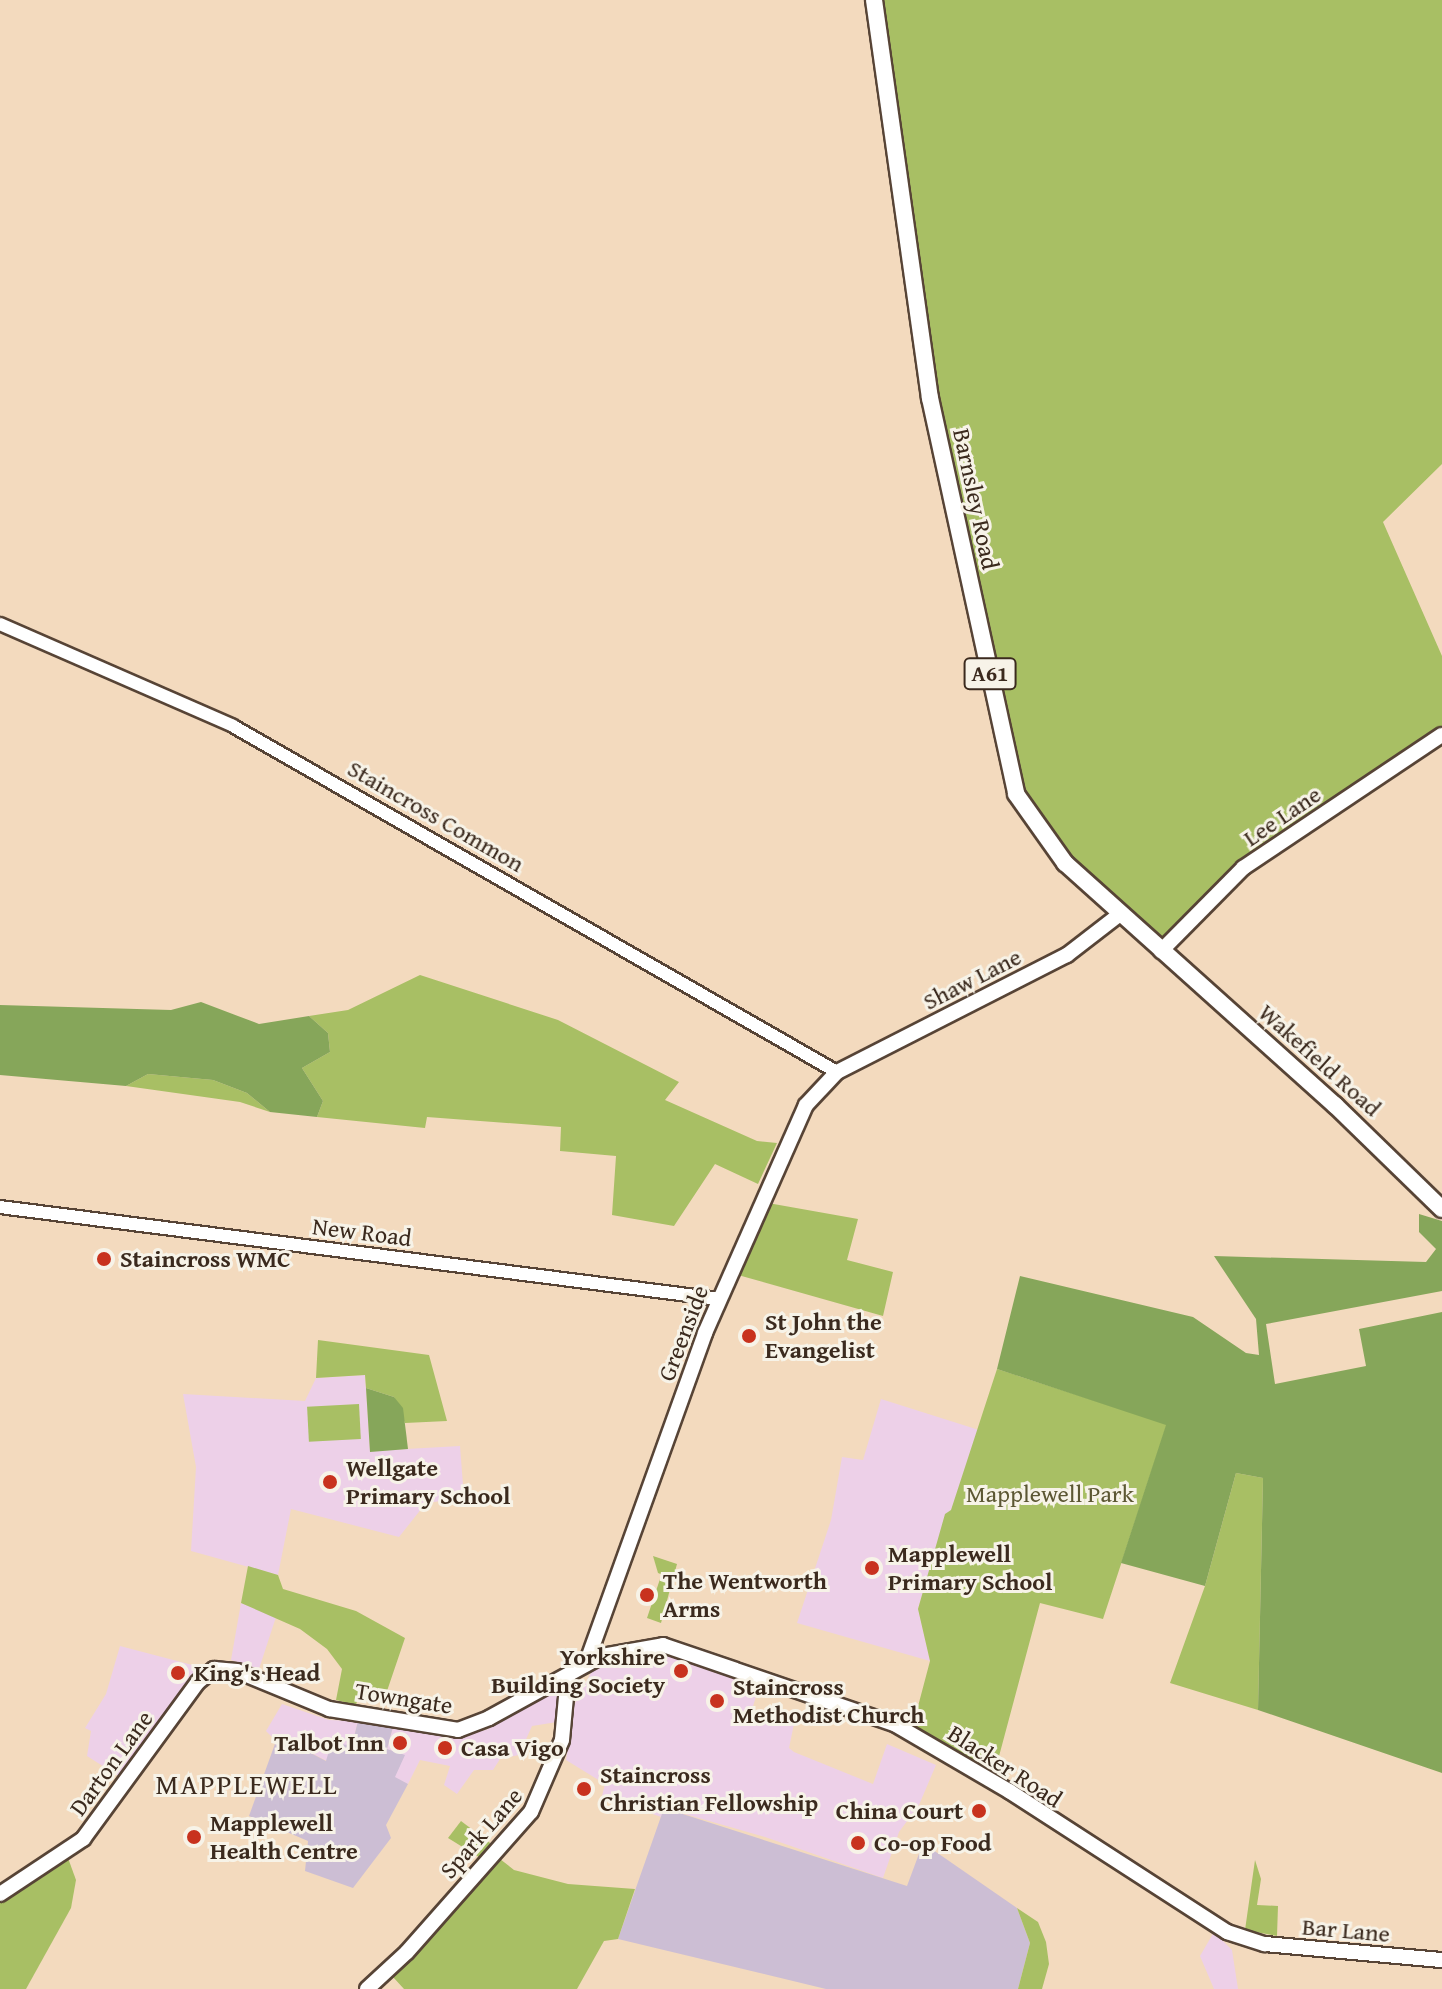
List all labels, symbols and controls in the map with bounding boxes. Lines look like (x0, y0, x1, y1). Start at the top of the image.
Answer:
street label: Barnsley Road (947, 426, 1005, 572)
road number: A61 (962, 656, 1018, 692)
street label: Staincross Common (343, 754, 529, 878)
street label: Lee Lane (1238, 780, 1326, 852)
street label: Shaw Lane (918, 942, 1026, 1016)
street label: Wakefield Road (1253, 998, 1387, 1122)
street label: New Road (311, 1212, 413, 1252)
place label: Staincross WMC (120, 1245, 291, 1273)
marker: Staincross WMC (95, 1250, 113, 1268)
street label: Greenside (652, 1281, 714, 1385)
place label: St John the Evangelist (765, 1308, 882, 1364)
marker: St John the Evangelist (740, 1327, 758, 1345)
place label: Wellgate Primary School (346, 1454, 510, 1510)
marker: Wellgate Primary School (321, 1473, 339, 1491)
park label: Mapplewell Park (966, 1480, 1134, 1508)
place label: Mapplewell Primary School (888, 1540, 1052, 1596)
marker: Mapplewell Primary School (863, 1559, 881, 1577)
place label: The Wentworth Arms (663, 1567, 827, 1623)
marker: The Wentworth Arms (638, 1586, 656, 1604)
place label: Yorkshire Building Society (491, 1643, 665, 1699)
place label: King's Head (194, 1659, 320, 1687)
marker: Yorkshire Building Society (672, 1662, 690, 1680)
marker: King's Head (169, 1664, 187, 1682)
place label: Staincross Methodist Church (733, 1673, 924, 1729)
street label: Towngate (353, 1676, 455, 1720)
marker: Staincross Methodist Church (708, 1692, 726, 1710)
street label: Darton Lane (63, 1705, 159, 1821)
street label: Blacker Road (943, 1718, 1067, 1814)
place label: Talbot Inn (274, 1729, 384, 1757)
marker: Talbot Inn (391, 1734, 409, 1752)
place label: Casa Vigo (461, 1734, 564, 1762)
marker: Casa Vigo (436, 1739, 454, 1757)
place label: Staincross Christian Fellowship (600, 1761, 818, 1817)
district label: MAPPLEWELL (155, 1767, 339, 1801)
marker: Staincross Christian Fellowship (575, 1780, 593, 1798)
street label: Spark Lane (434, 1782, 528, 1884)
place label: China Court (836, 1797, 963, 1825)
marker: China Court (970, 1802, 988, 1820)
place label: Mapplewell Health Centre (210, 1809, 358, 1865)
marker: Mapplewell Health Centre (185, 1828, 203, 1846)
place label: Co-op Food (874, 1829, 992, 1857)
marker: Co-op Food (849, 1834, 867, 1852)
street label: Bar Lane (1301, 1912, 1391, 1948)

